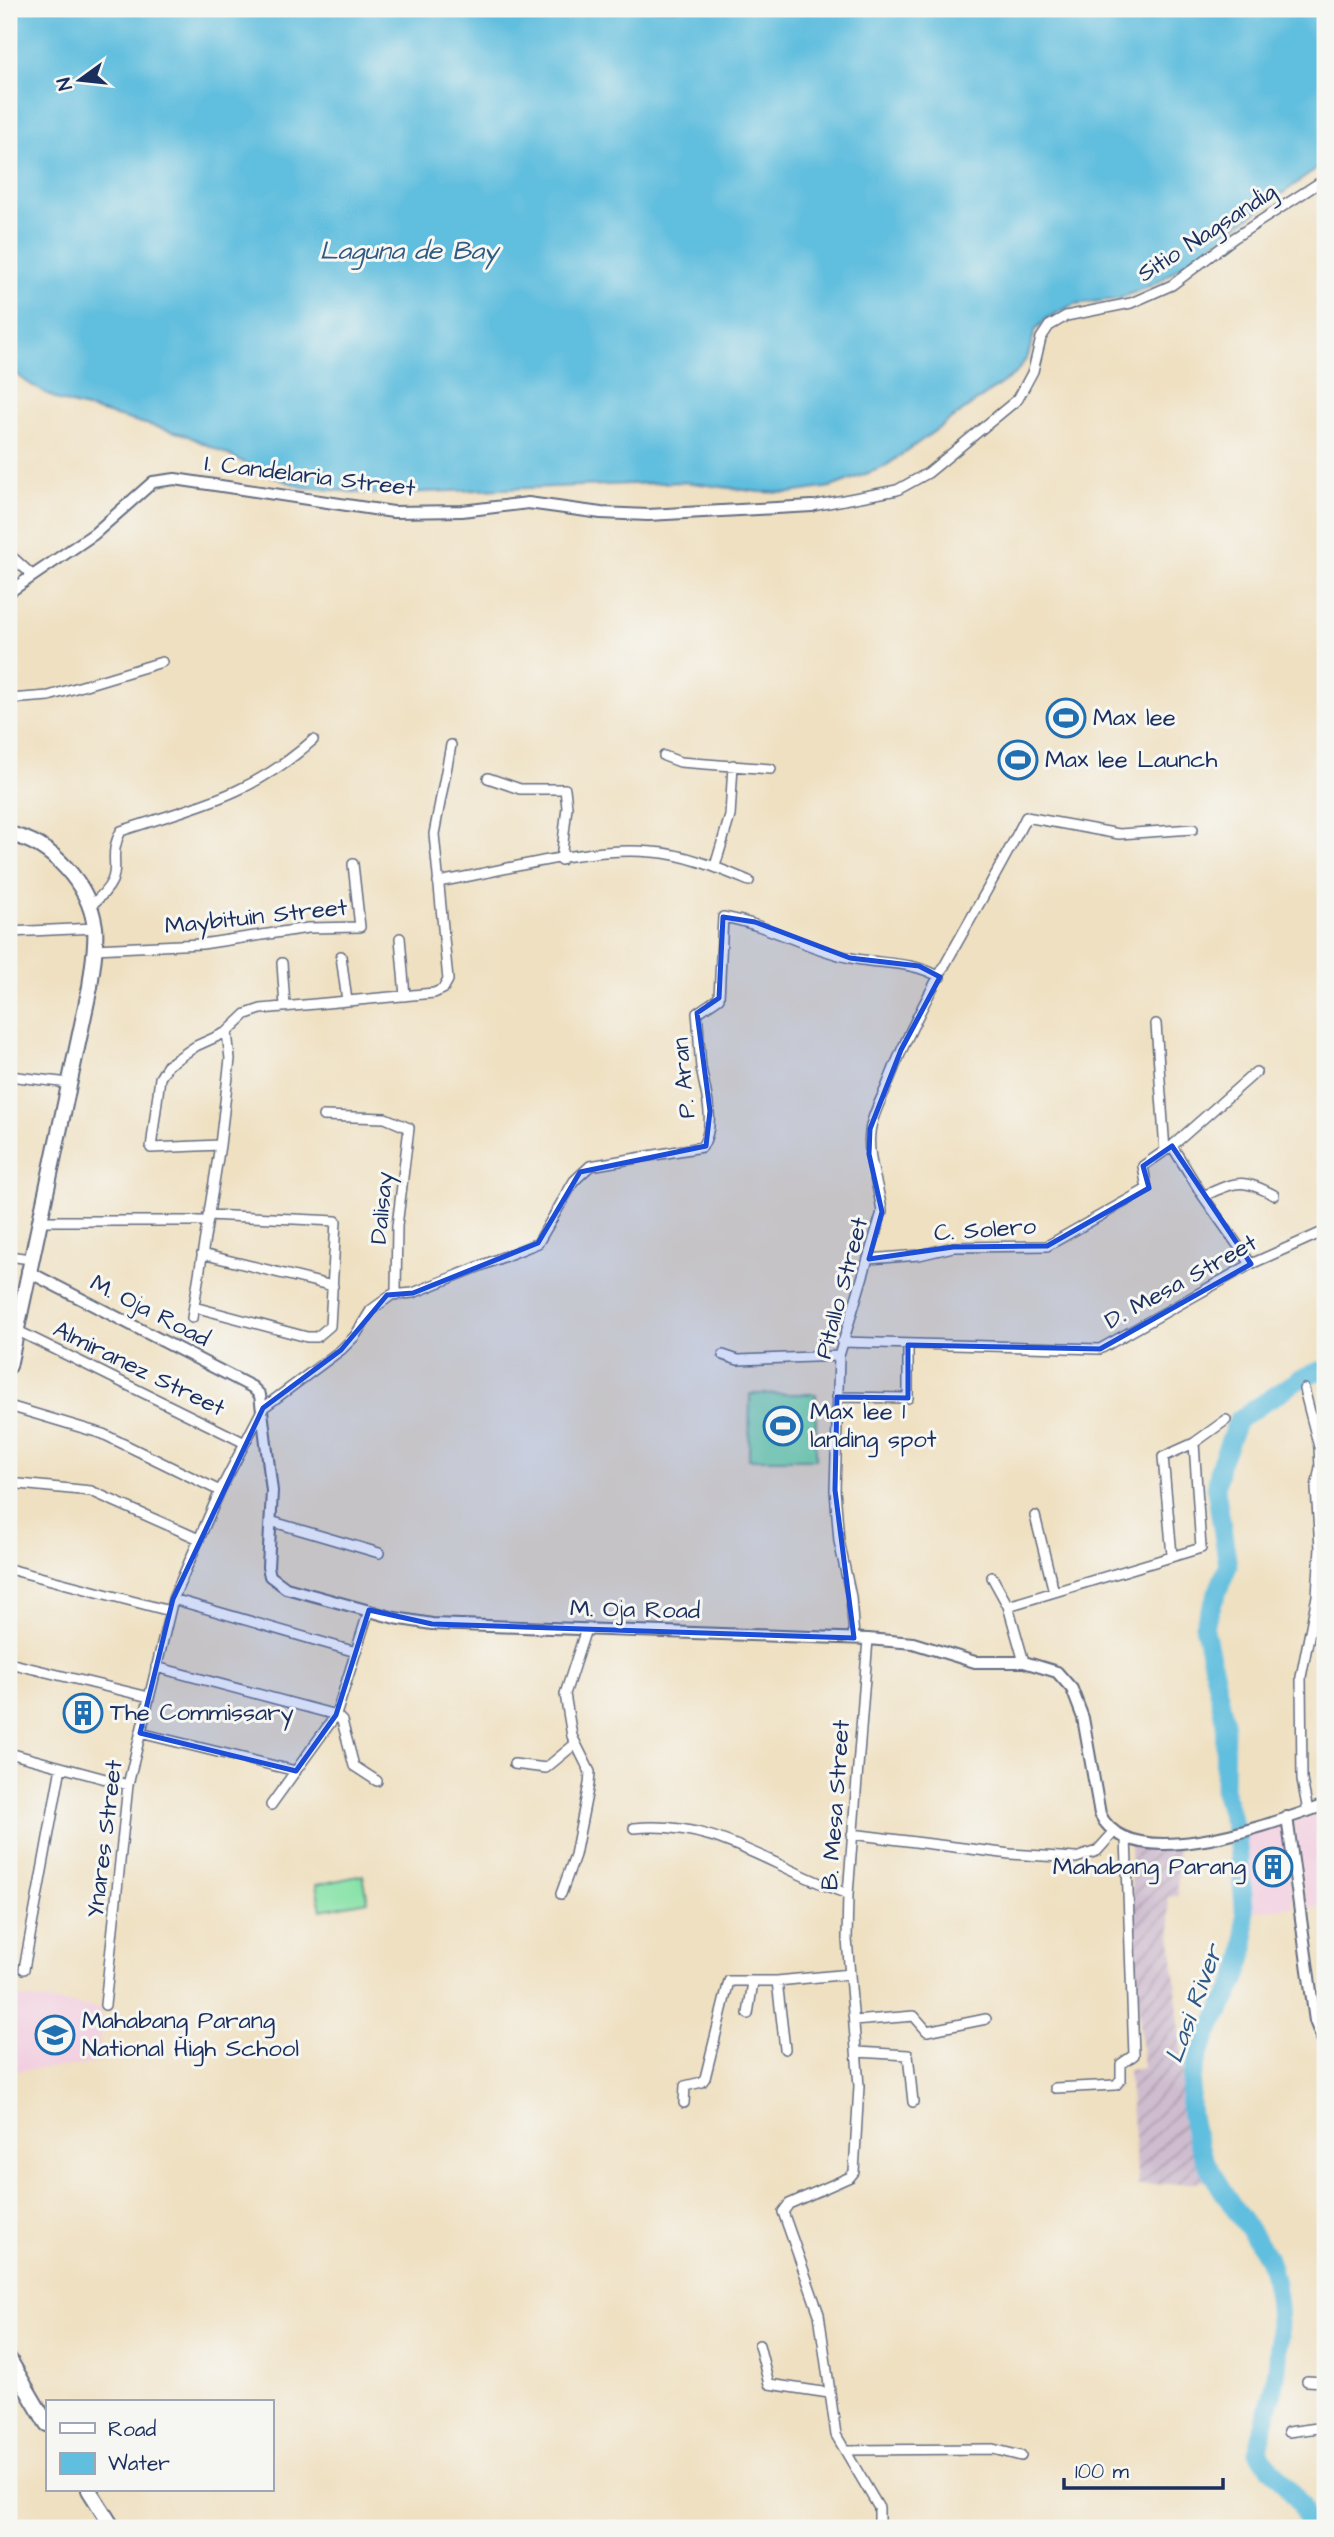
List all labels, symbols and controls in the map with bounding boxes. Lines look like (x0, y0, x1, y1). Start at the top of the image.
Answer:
north arrow (46, 46, 116, 116)
text: N (50, 75, 80, 93)
street label: Sitio Nagsandig (1131, 175, 1284, 292)
water label: Laguna de Bay (320, 233, 501, 270)
street label: I. Candelaria Street (203, 446, 417, 506)
sports icon: Max lee (1045, 697, 1087, 739)
place label: Max lee (1093, 701, 1176, 735)
sports icon: Max lee Launch (997, 739, 1039, 781)
place label: Max lee Launch (1045, 743, 1218, 777)
street label: Maybituin Street (163, 890, 349, 944)
street label: P. Aran (664, 1036, 704, 1120)
street label: Dalisay (362, 1170, 403, 1246)
street label: C. Solero (933, 1209, 1038, 1251)
street label: Pitallo Street (807, 1213, 877, 1363)
street label: D. Mesa Street (1099, 1226, 1264, 1338)
street label: M. Oja Road (84, 1266, 216, 1356)
street label: Almiranez Street (47, 1313, 231, 1425)
place label: Max lee 1 landing spot (810, 1395, 937, 1458)
sports icon: Max lee 1 landing spot (762, 1405, 804, 1447)
street label: M. Oja Road (570, 1592, 700, 1628)
building icon: The Commissary (62, 1692, 104, 1734)
place label: The Commissary (110, 1696, 294, 1731)
street label: B. Mesa Street (813, 1718, 859, 1891)
street label: Ynares Street (78, 1758, 132, 1920)
building icon: Mahabang Parang (1252, 1846, 1294, 1888)
place label: Mahabang Parang (1053, 1850, 1246, 1885)
water label: Lasi River (1156, 1938, 1233, 2068)
place label: Mahabang Parang National High School (82, 2004, 299, 2067)
school or university icon: Mahabang Parang National High School (34, 2014, 76, 2056)
legend (46, 2400, 273, 2492)
text: Road (108, 2415, 156, 2444)
scale bar (1064, 2446, 1224, 2490)
text: Water (108, 2449, 170, 2478)
text: 100 m (1075, 2457, 1130, 2486)

